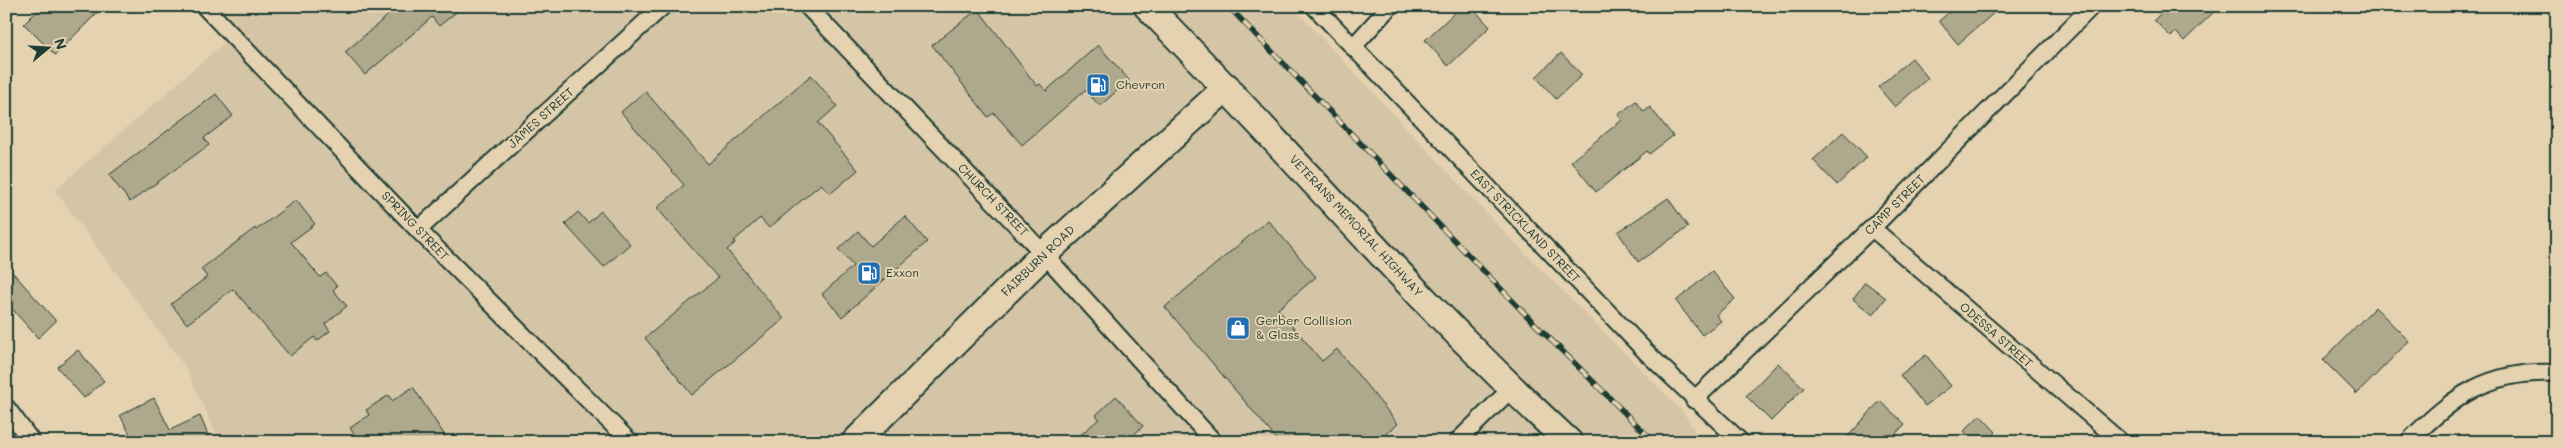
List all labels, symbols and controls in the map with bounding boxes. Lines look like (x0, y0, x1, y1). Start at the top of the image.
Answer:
north arrow (22, 22, 72, 72)
text: N (50, 36, 72, 52)
fuel station icon: Chevron (1085, 72, 1111, 98)
place label: Chevron (1116, 76, 1165, 92)
street label: JAMES STREET (504, 83, 577, 151)
street label: VETERANS MEMORIAL HIGHWAY (1287, 151, 1427, 300)
street label: CHURCH STREET (955, 159, 1033, 239)
street label: EAST STRICKLAND STREET (1467, 165, 1584, 286)
street label: CAMP STREET (1861, 170, 1928, 238)
street label: SPRING STREET (379, 187, 453, 264)
street label: FAIRBURN ROAD (997, 221, 1077, 299)
fuel station icon: Exxon (856, 260, 882, 286)
place label: Exxon (886, 264, 919, 280)
street label: ODESSA STREET (1957, 298, 2037, 371)
place label: Gerber Collision & Glass (1256, 312, 1352, 342)
shop icon: Gerber Collision & Glass (1225, 315, 1251, 341)

